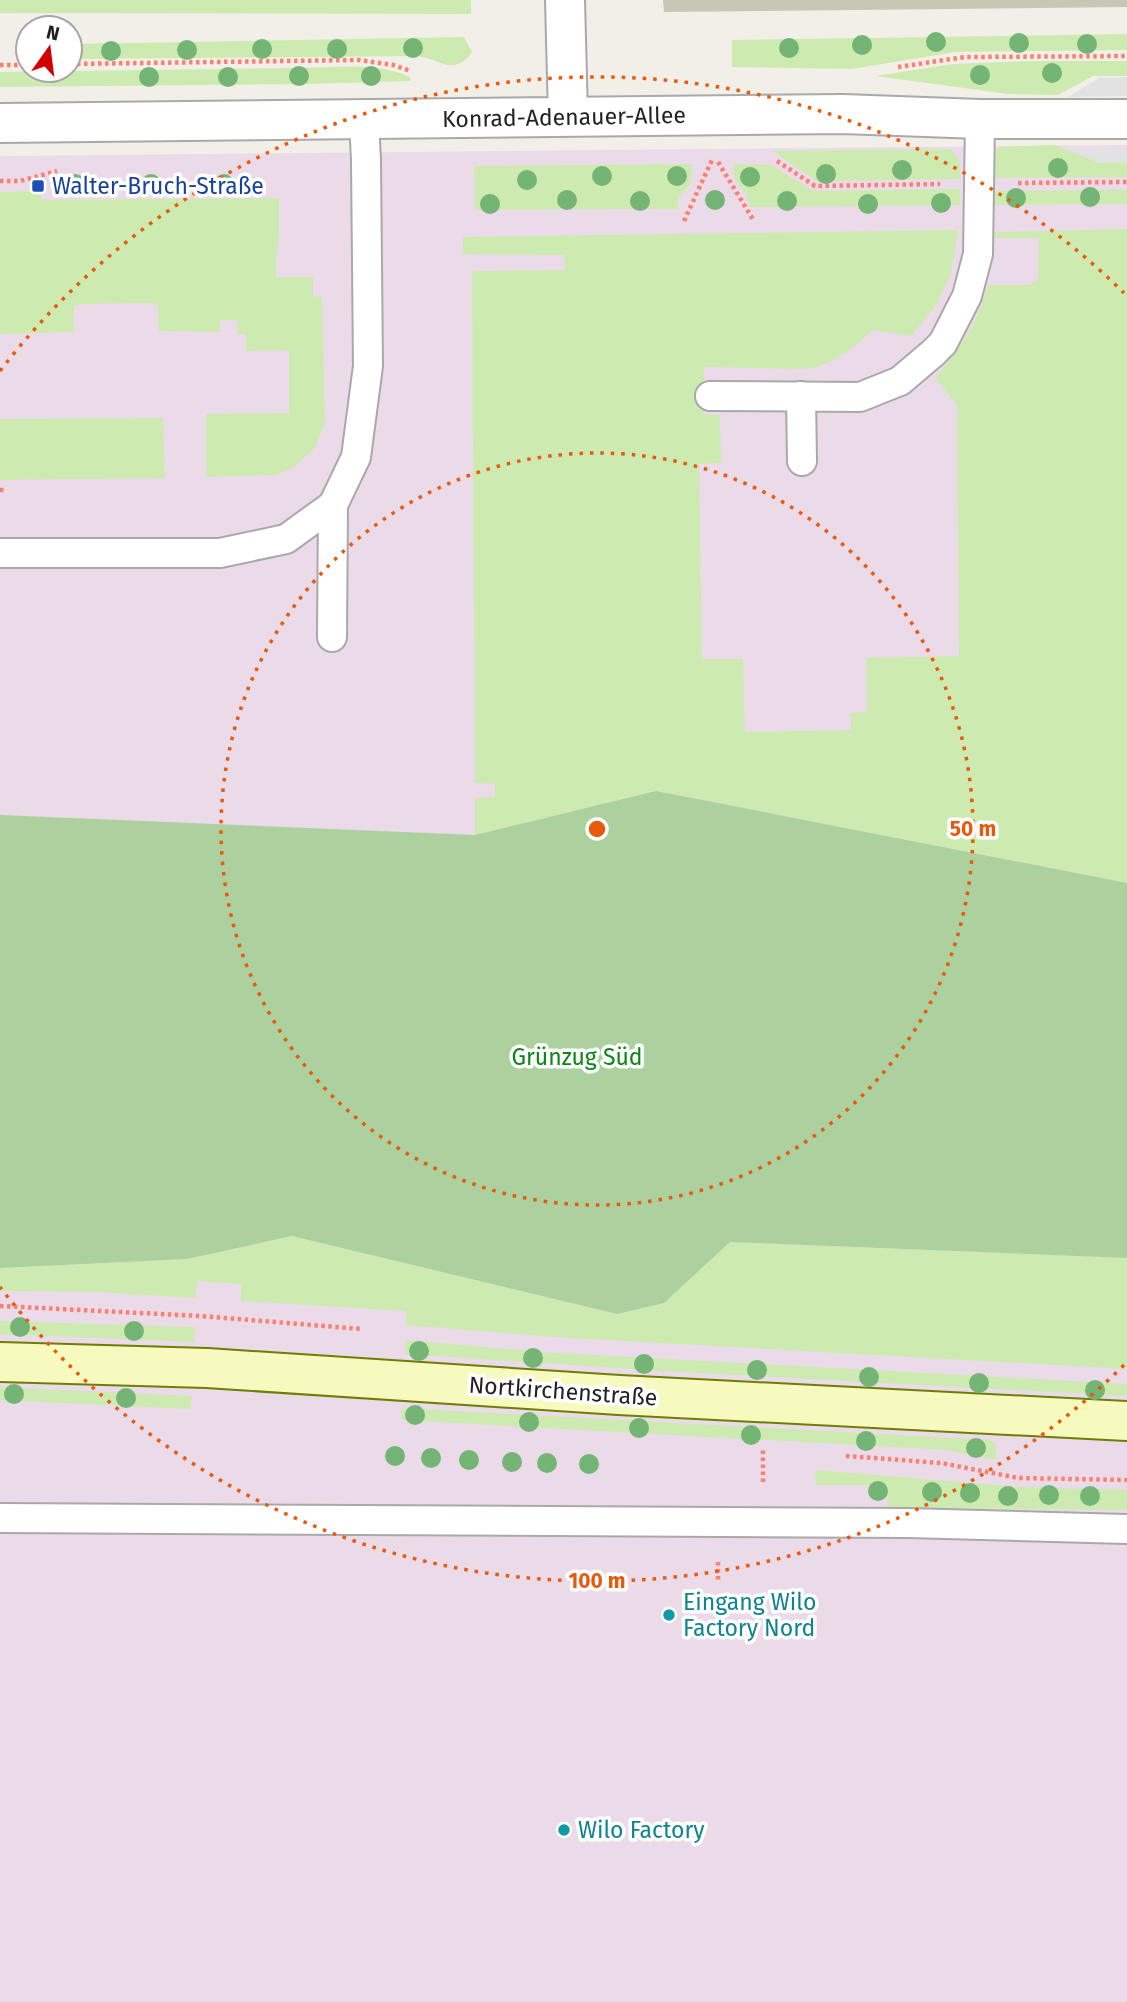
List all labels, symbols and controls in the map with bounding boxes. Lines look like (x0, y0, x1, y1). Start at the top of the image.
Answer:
north arrow (14, 14, 84, 84)
text: N (44, 20, 62, 46)
street label: Konrad-Adenauer-Allee (442, 101, 686, 133)
place label: Walter-Bruch-Straße (52, 172, 264, 200)
marker: Walter-Bruch-Straße (30, 178, 46, 194)
text: 50 m (950, 816, 996, 842)
centre of rings (585, 817, 609, 841)
park label: Grünzug Süd (511, 1043, 643, 1071)
street label: Nortkirchenstraße (468, 1370, 658, 1412)
text: 100 m (568, 1568, 626, 1594)
place label: Eingang Wilo Factory Nord (683, 1588, 816, 1642)
marker: Eingang Wilo Factory Nord (661, 1607, 677, 1623)
place label: Wilo Factory (578, 1816, 705, 1844)
marker: Wilo Factory (556, 1822, 572, 1838)

